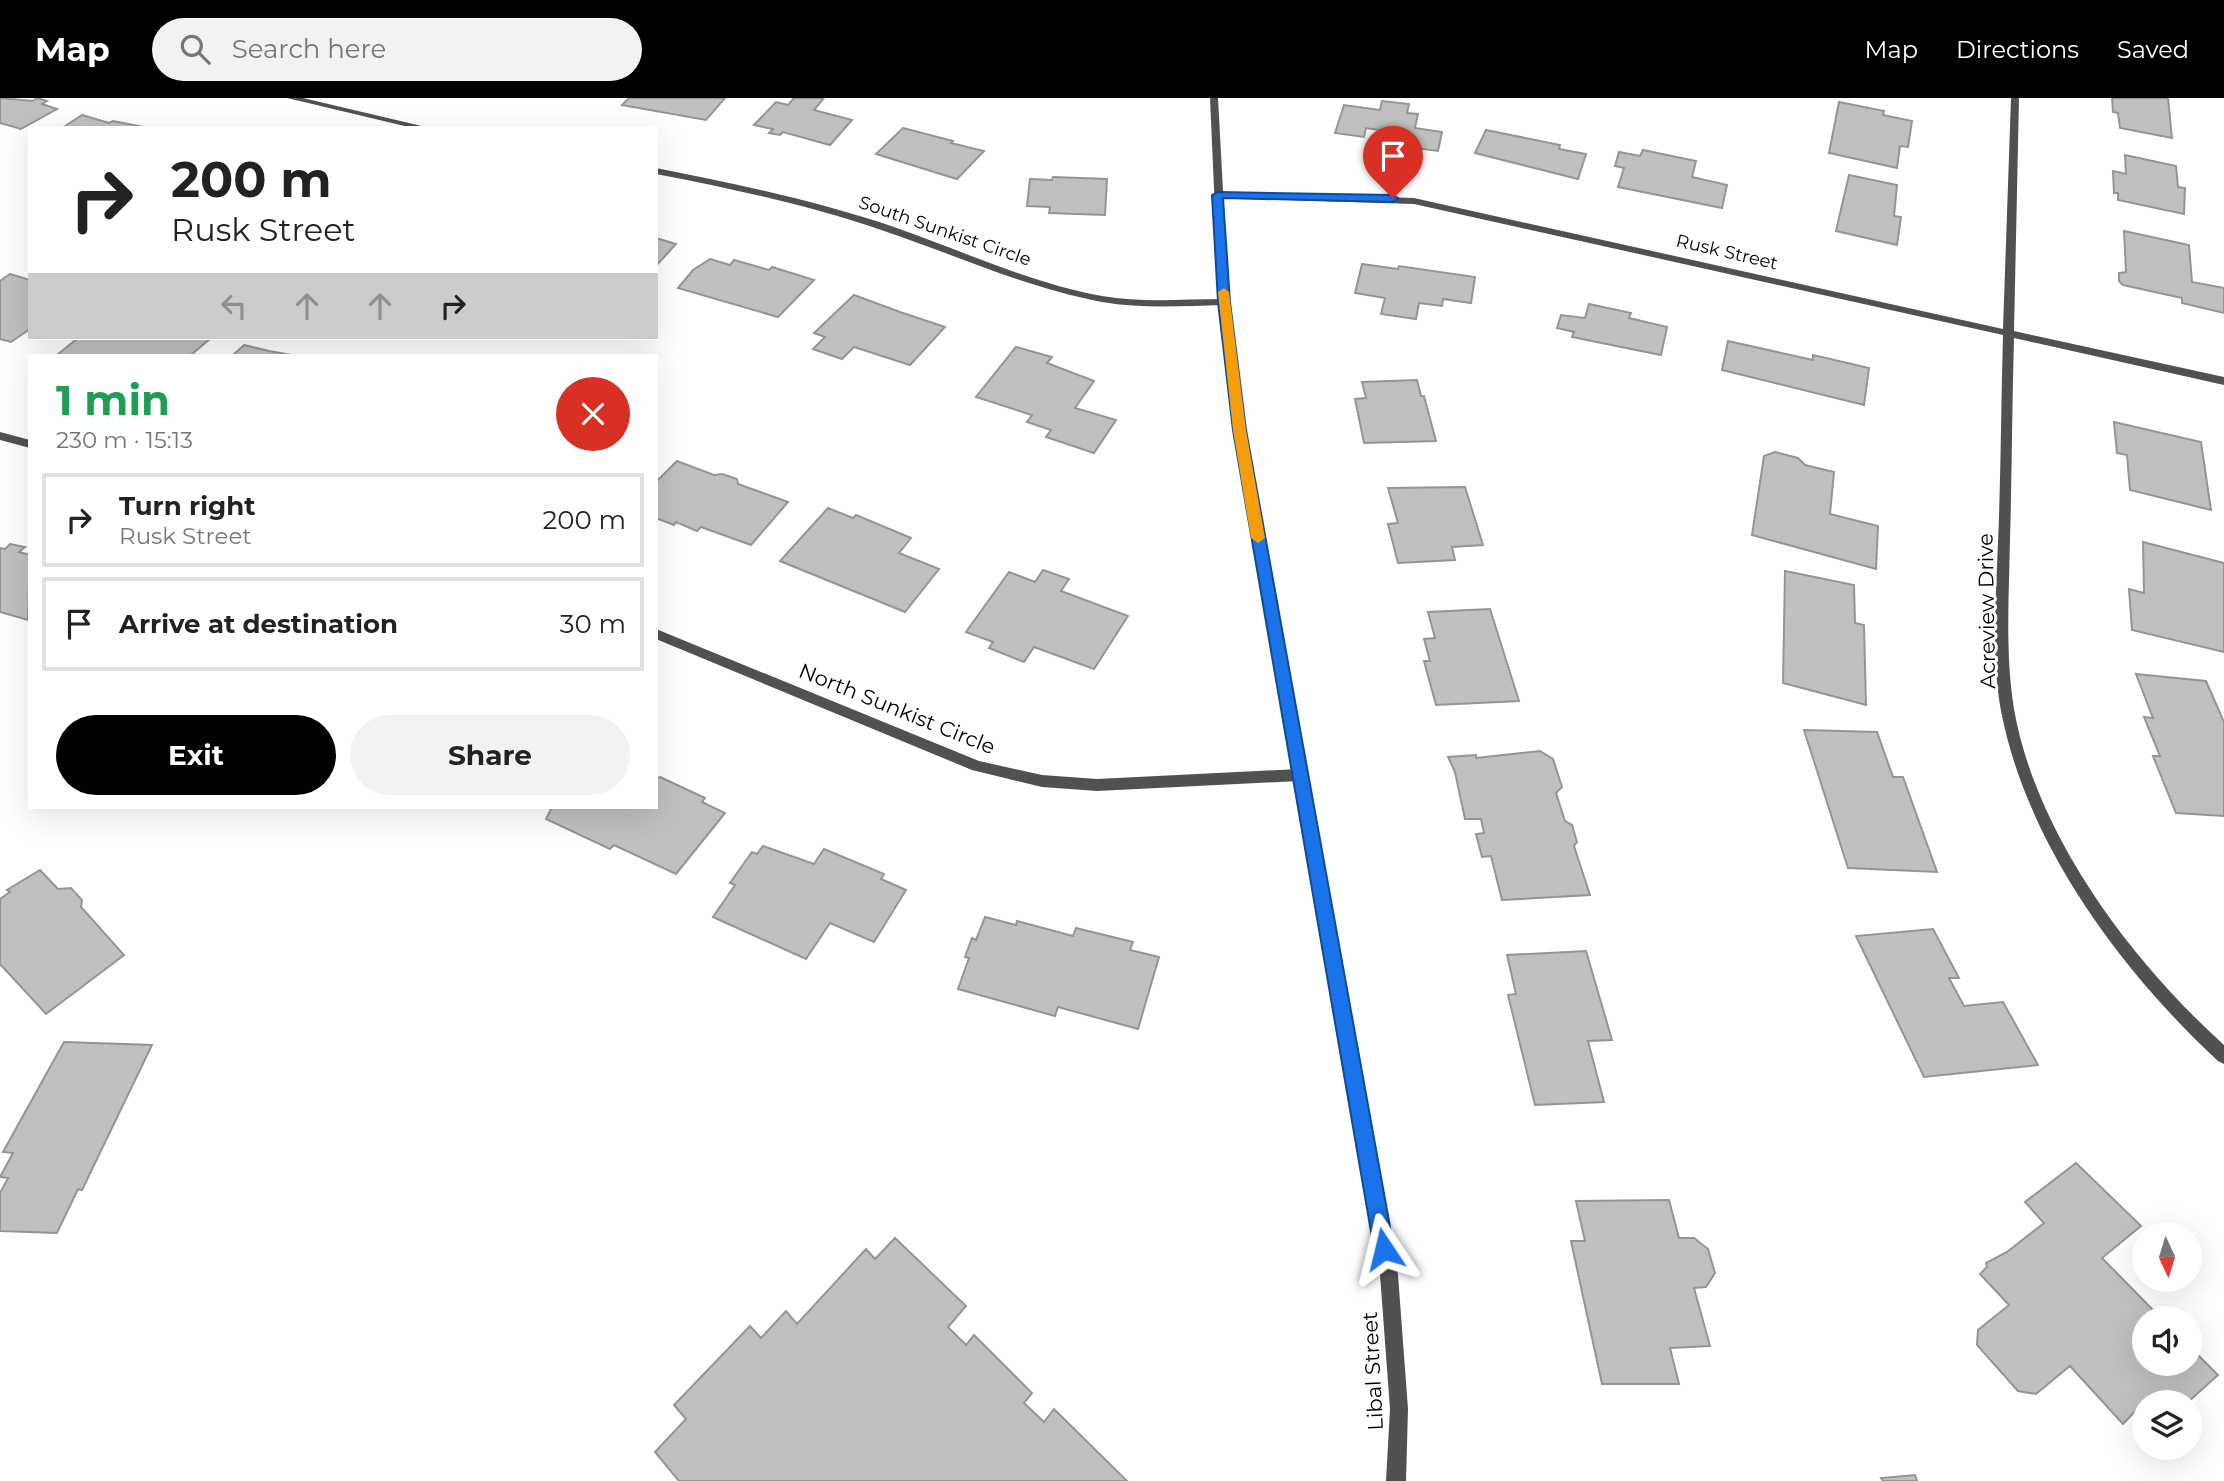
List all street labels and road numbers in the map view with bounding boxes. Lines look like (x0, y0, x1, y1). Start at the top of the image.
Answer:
street label: South Sunkist Circle (856, 191, 1034, 271)
street label: Rusk Street (1674, 230, 1780, 274)
street label: Acreview Drive (1973, 533, 2000, 689)
street label: North Sunkist Circle (795, 658, 999, 759)
street label: Libal Street (1357, 1311, 1388, 1431)

